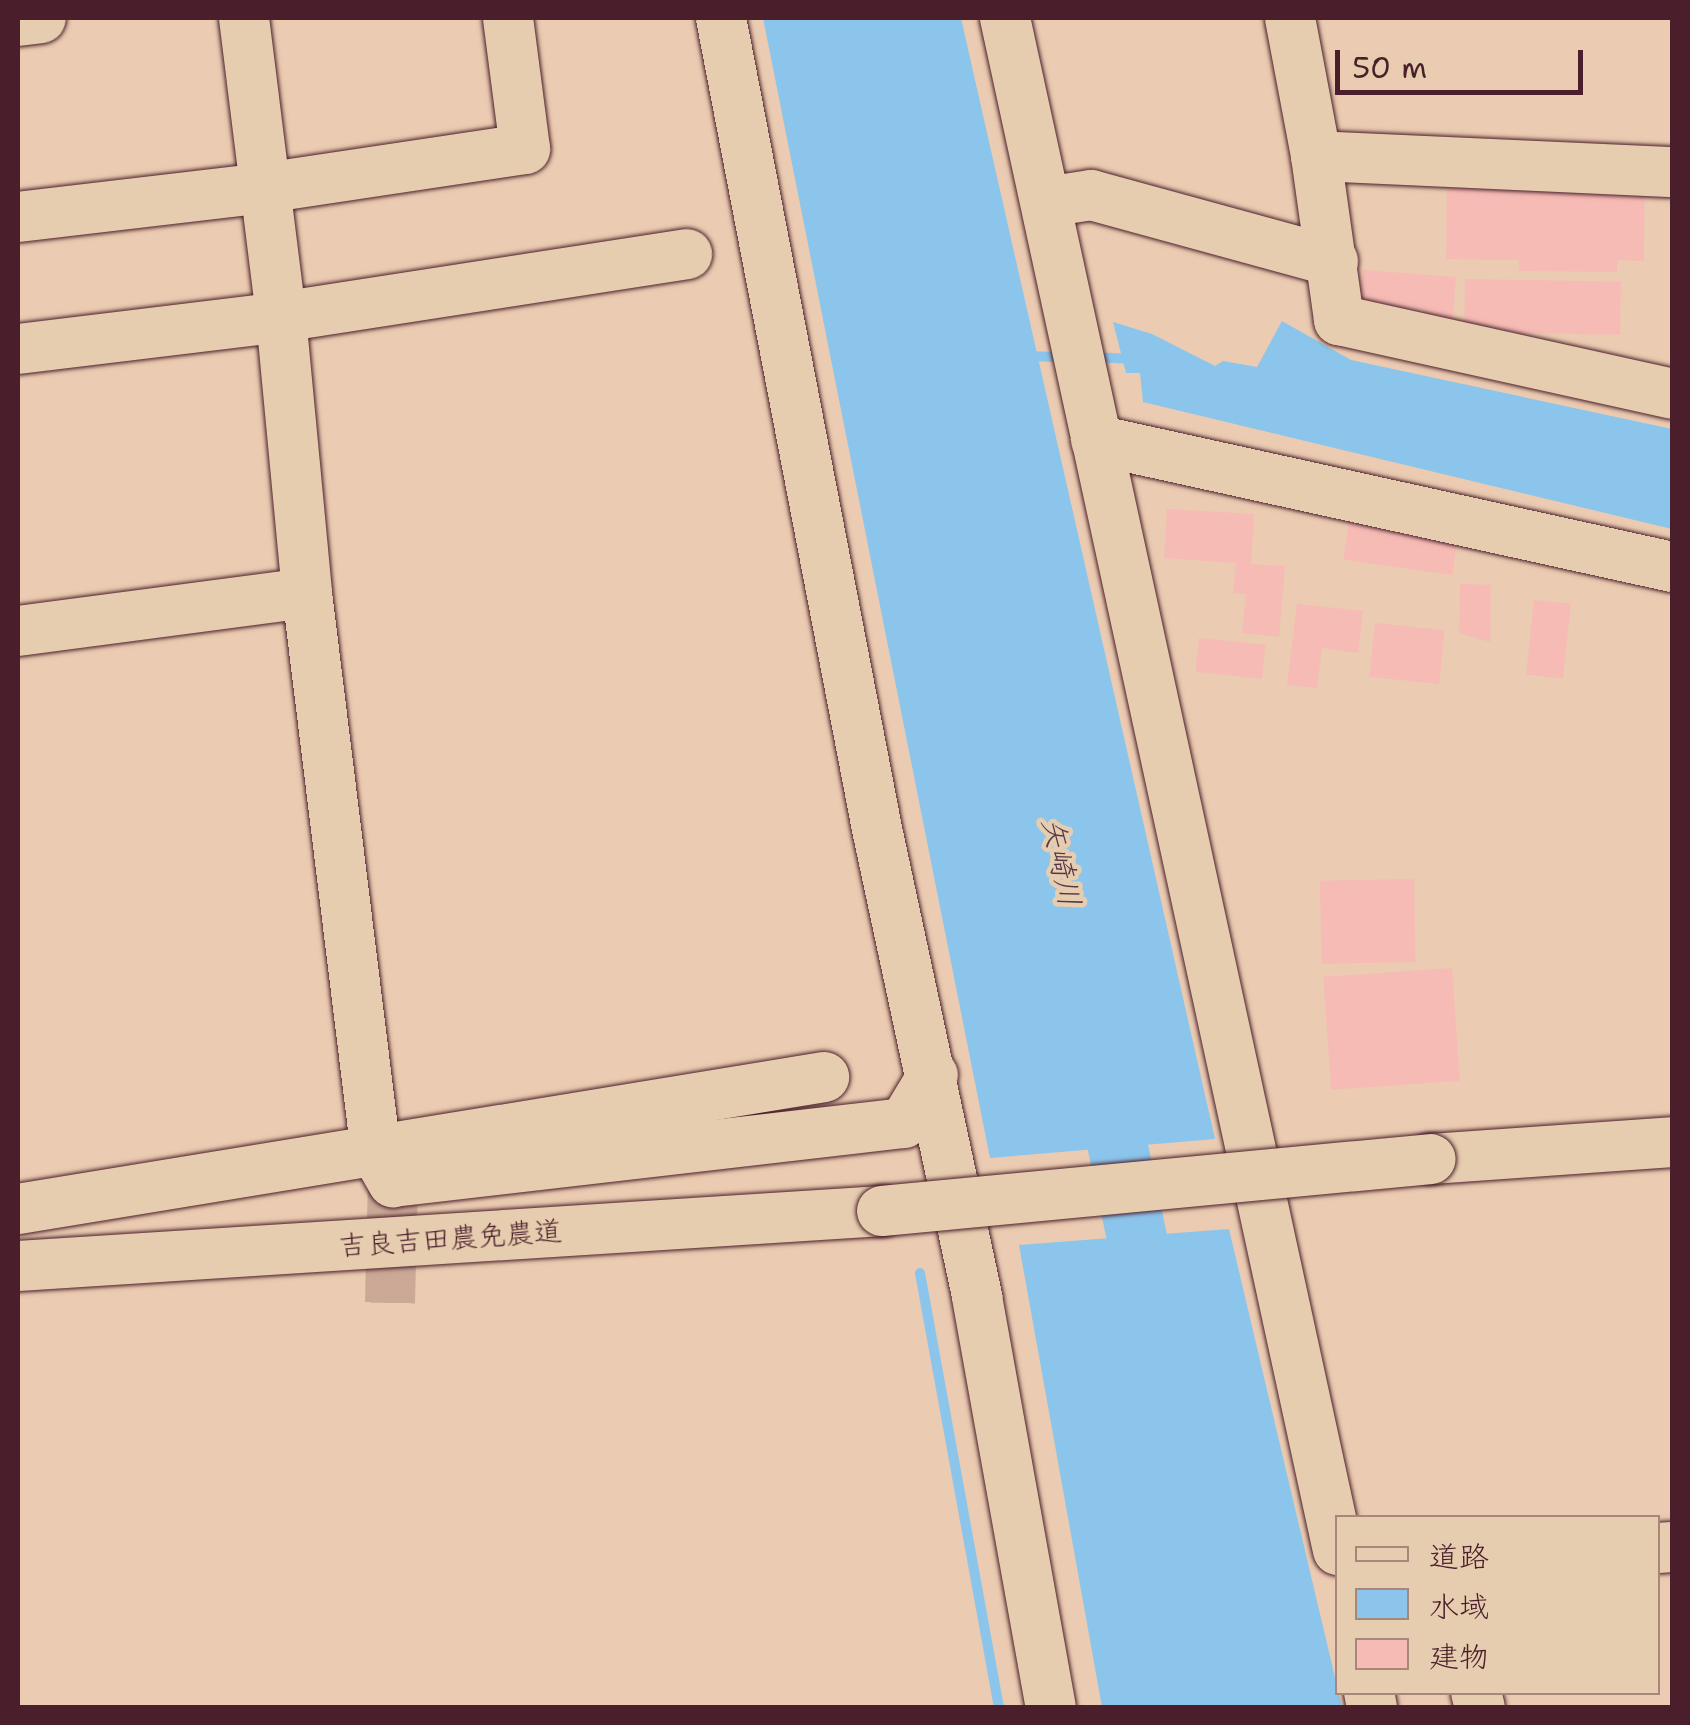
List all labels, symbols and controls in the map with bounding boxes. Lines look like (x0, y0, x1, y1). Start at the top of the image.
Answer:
scale bar (1340, 30, 1588, 92)
text: 50 m (1352, 47, 1427, 88)
water label: 矢崎川 (1034, 814, 1088, 910)
street label: 吉良吉田農免農道 (337, 1213, 563, 1263)
legend (1335, 1515, 1660, 1695)
text: 道路 (1429, 1536, 1489, 1577)
text: 水域 (1429, 1586, 1489, 1627)
text: 建物 (1429, 1636, 1489, 1677)

